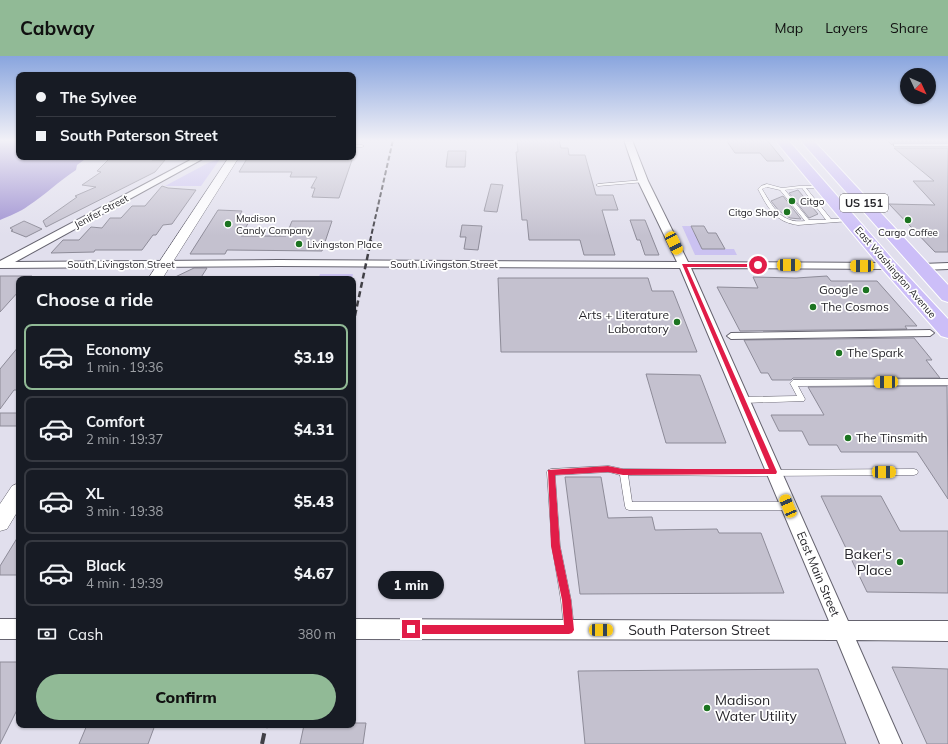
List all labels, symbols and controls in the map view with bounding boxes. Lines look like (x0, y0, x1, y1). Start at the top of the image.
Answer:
text: Cabway (20, 16, 95, 40)
text: Map (774, 19, 803, 37)
text: Layers (825, 19, 868, 37)
text: Share (890, 19, 928, 37)
north arrow (900, 68, 936, 104)
map controls (900, 68, 936, 104)
text: The Sylvee (60, 88, 137, 107)
text: South Paterson Street (60, 126, 218, 145)
street label: Jenifer Street (72, 191, 131, 231)
road number: US 151 (840, 194, 888, 212)
place label: Citgo (800, 195, 825, 208)
marker: Citgo (787, 196, 797, 206)
place label: Citgo Shop (728, 206, 779, 219)
marker: Citgo Shop (782, 207, 792, 217)
place label: Madison Candy Company (236, 212, 313, 237)
marker: Cargo Coffee (903, 215, 913, 225)
marker: Madison Candy Company (223, 219, 233, 229)
street label: East Washington Avenue (852, 224, 939, 321)
place label: Cargo Coffee (878, 226, 938, 239)
car (663, 230, 685, 256)
place label: Livingston Place (307, 238, 382, 251)
marker: Livingston Place (294, 239, 304, 249)
route start (749, 256, 767, 274)
street label: South Livingston Street (67, 258, 175, 271)
street label: South Livingston Street (390, 258, 498, 271)
car (777, 259, 801, 271)
car (850, 260, 874, 272)
place label: Google (819, 282, 858, 297)
marker: Google (861, 285, 871, 295)
text: Choose a ride (36, 288, 153, 311)
place label: The Cosmos (821, 299, 889, 314)
marker: The Cosmos (808, 302, 818, 312)
place label: Arts + Literature Laboratory (578, 307, 670, 336)
marker: Arts + Literature Laboratory (672, 317, 682, 327)
icon: car (38, 339, 74, 375)
text: Economy (86, 340, 151, 359)
place label: The Spark (847, 345, 904, 360)
text: $3.19 (294, 348, 334, 367)
marker: The Spark (834, 348, 844, 358)
text: 1 min · 19:36 (86, 359, 163, 375)
car (874, 376, 898, 388)
icon: car (38, 411, 74, 447)
text: Comfort (86, 412, 144, 431)
text: $4.31 (294, 420, 334, 439)
place label: The Tinsmith (856, 430, 928, 445)
text: 2 min · 19:37 (86, 431, 163, 447)
marker: The Tinsmith (843, 433, 853, 443)
car (872, 466, 896, 478)
icon: car (38, 483, 74, 519)
text: XL (86, 484, 104, 503)
text: $5.43 (294, 492, 334, 511)
car (778, 493, 798, 519)
text: 3 min · 19:38 (86, 503, 163, 519)
street label: East Main Street (794, 529, 843, 619)
place label: Baker's Place (844, 545, 892, 579)
icon: car (38, 555, 74, 591)
text: Black (86, 556, 125, 575)
marker: Baker's Place (895, 557, 905, 567)
text: $4.67 (294, 564, 334, 583)
callout: 1 min (378, 571, 444, 599)
text: 4 min · 19:39 (86, 575, 163, 591)
text: 1 min (394, 577, 428, 593)
route end (402, 620, 420, 638)
street label: South Paterson Street (628, 621, 770, 639)
icon: cash (36, 623, 58, 645)
car (589, 624, 613, 636)
text: Cash (68, 625, 103, 644)
text: 380 m (298, 626, 336, 642)
button: Confirm (36, 674, 336, 720)
place label: Madison Water Utility (715, 691, 797, 725)
marker: Madison Water Utility (702, 703, 712, 713)

